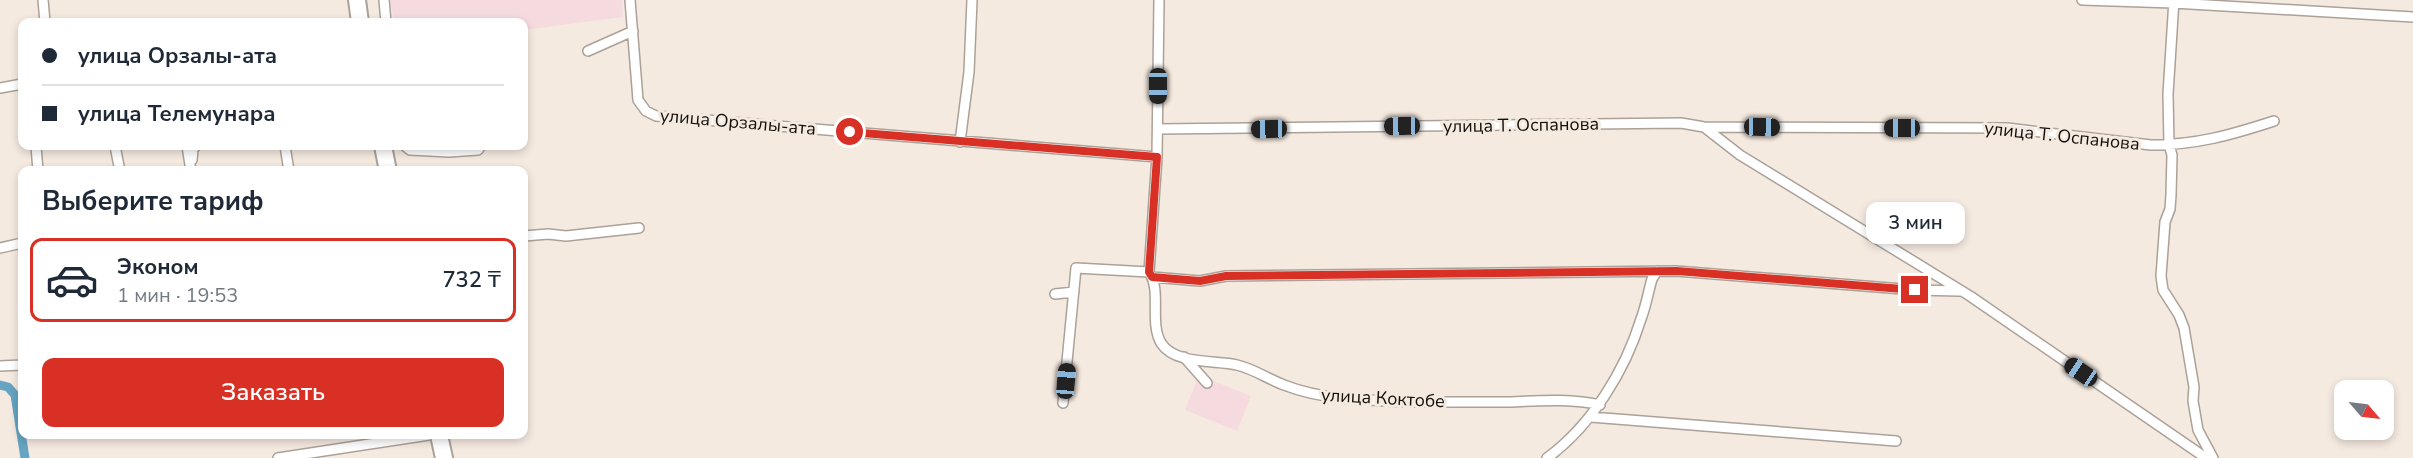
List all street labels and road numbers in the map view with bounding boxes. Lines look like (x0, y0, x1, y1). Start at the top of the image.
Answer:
street label: улица Орзалы-ата (659, 103, 817, 141)
street label: улица Т. Оспанова (1443, 112, 1599, 138)
street label: улица Т. Оспанова (1983, 116, 2141, 156)
street label: улица Коктобе (1320, 383, 1446, 413)

